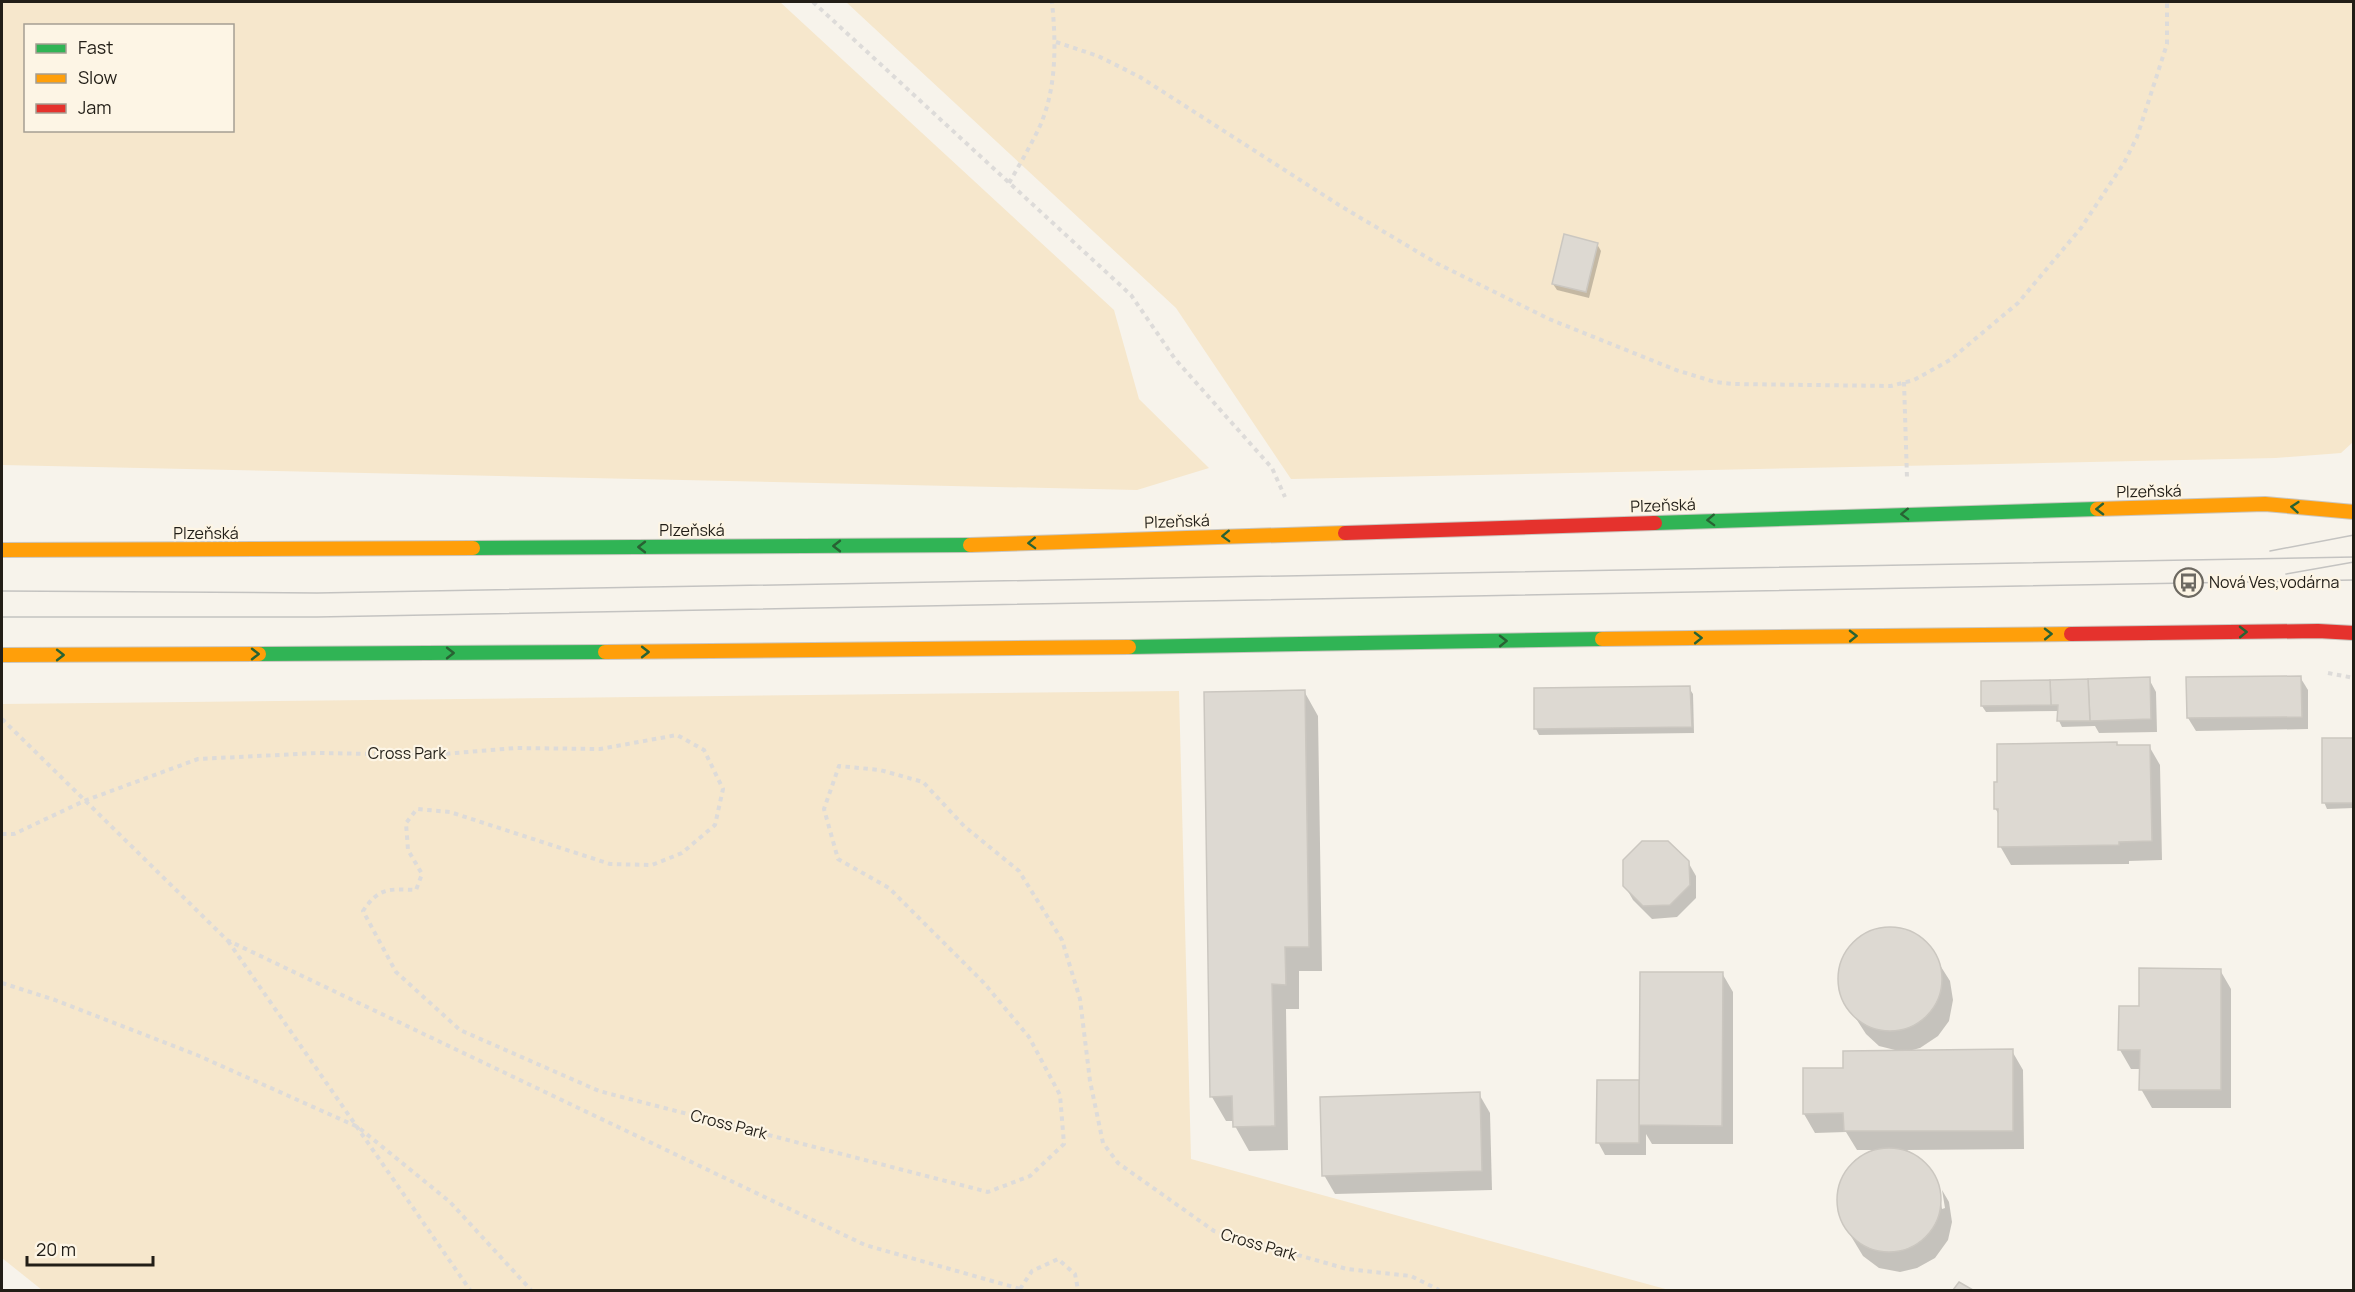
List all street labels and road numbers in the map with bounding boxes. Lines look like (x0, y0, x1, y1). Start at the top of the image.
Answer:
street label: Plzeňská (2116, 479, 2182, 503)
street label: Plzeňská (1630, 493, 1696, 517)
street label: Plzeňská (1144, 509, 1210, 533)
street label: Plzeňská (659, 519, 725, 541)
street label: Plzeňská (173, 522, 239, 544)
street label: Cross Park (368, 742, 447, 764)
street label: Cross Park (688, 1104, 771, 1144)
street label: Cross Park (1218, 1223, 1301, 1266)

